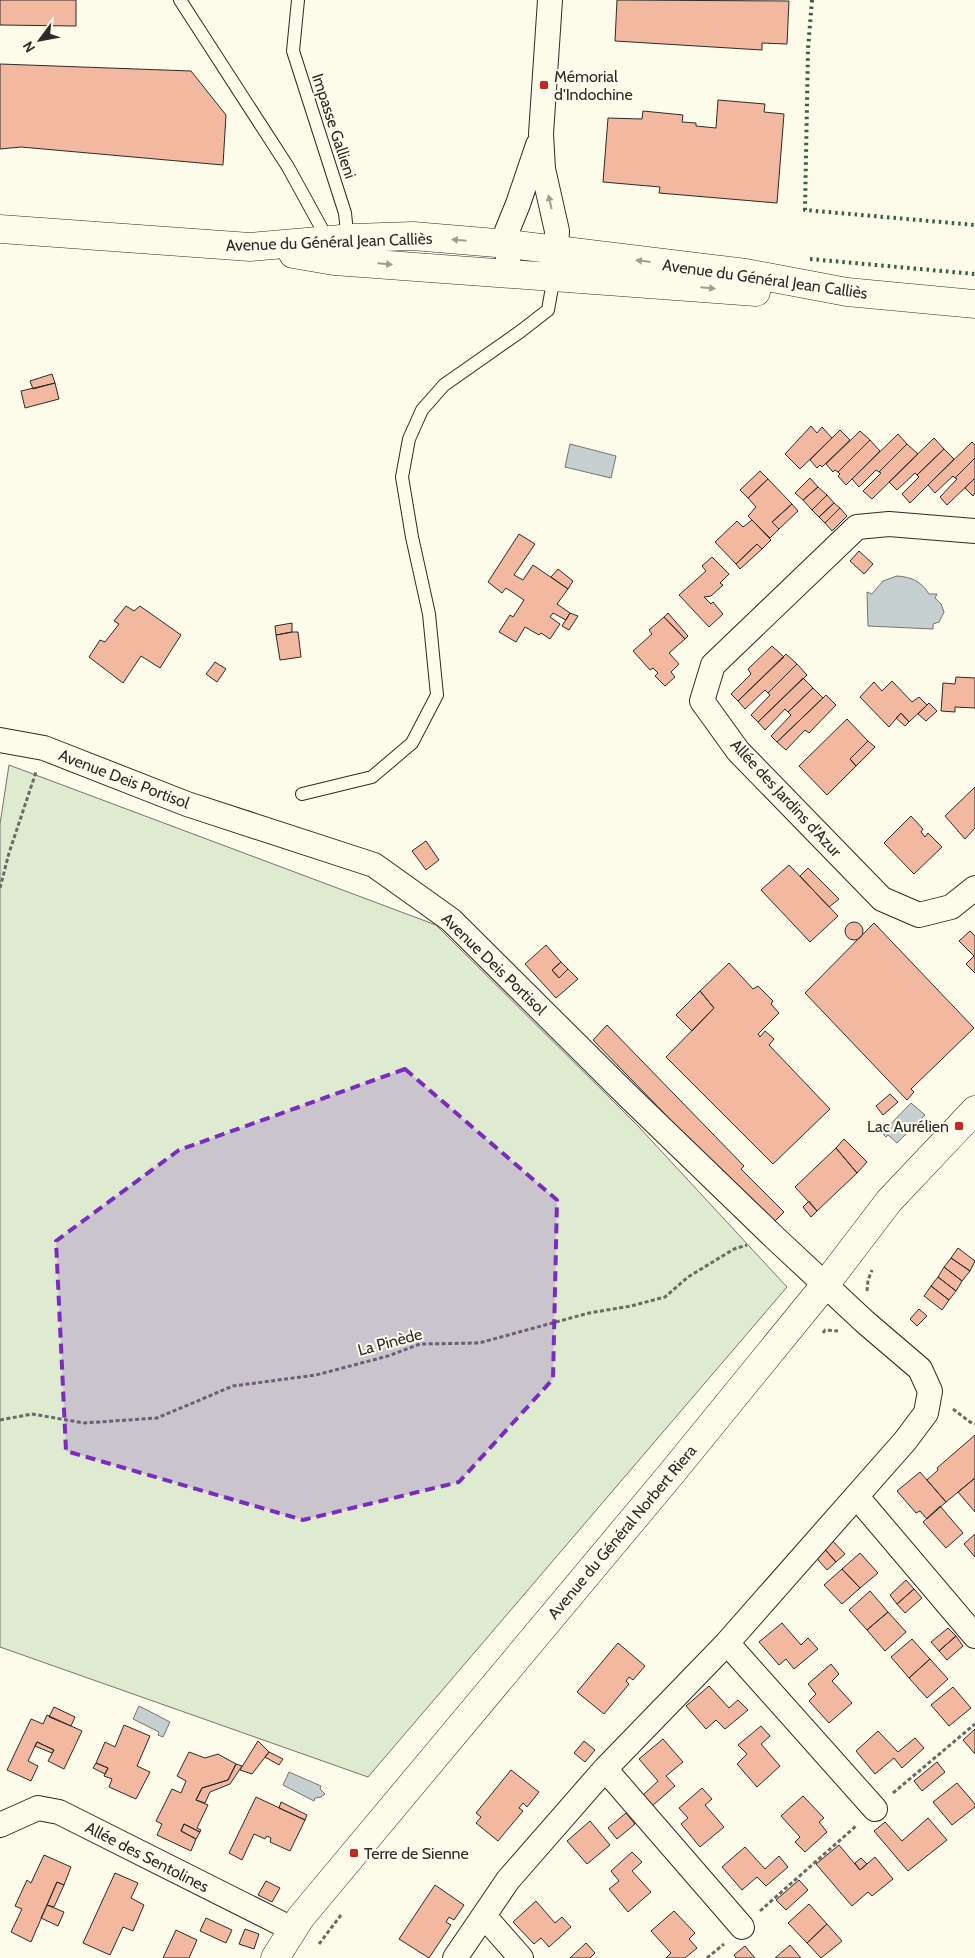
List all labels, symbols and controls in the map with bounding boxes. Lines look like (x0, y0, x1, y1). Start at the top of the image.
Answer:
north arrow (15, 15, 65, 65)
text: N (19, 38, 39, 56)
place label: Mémorial d'Indochine (554, 67, 633, 104)
street label: Impasse Gallieni (308, 71, 360, 181)
marker: Mémorial d'Indochine (538, 79, 550, 91)
one-way arrow (546, 195, 554, 210)
street label: Avenue du Général Jean Calliès (225, 229, 433, 255)
one-way arrow (451, 236, 467, 244)
street label: Avenue du Général Jean Calliès (661, 255, 869, 303)
one-way arrow (635, 257, 651, 265)
one-way arrow (377, 261, 393, 269)
one-way arrow (700, 285, 716, 293)
street label: Allée des Jardins d'Azur (726, 735, 846, 862)
street label: Avenue Deis Portisol (56, 745, 192, 813)
street label: Avenue Deis Portisol (438, 909, 551, 1019)
place label: Lac Aurélien (867, 1117, 949, 1136)
marker: Lac Aurélien (953, 1120, 965, 1132)
street label: La Pinède (356, 1324, 424, 1360)
street label: Avenue du Général Norbert Riera (544, 1441, 700, 1623)
street label: Allée des Sentolines (82, 1818, 212, 1896)
place label: Terre de Sienne (364, 1844, 469, 1863)
marker: Terre de Sienne (348, 1847, 360, 1859)

